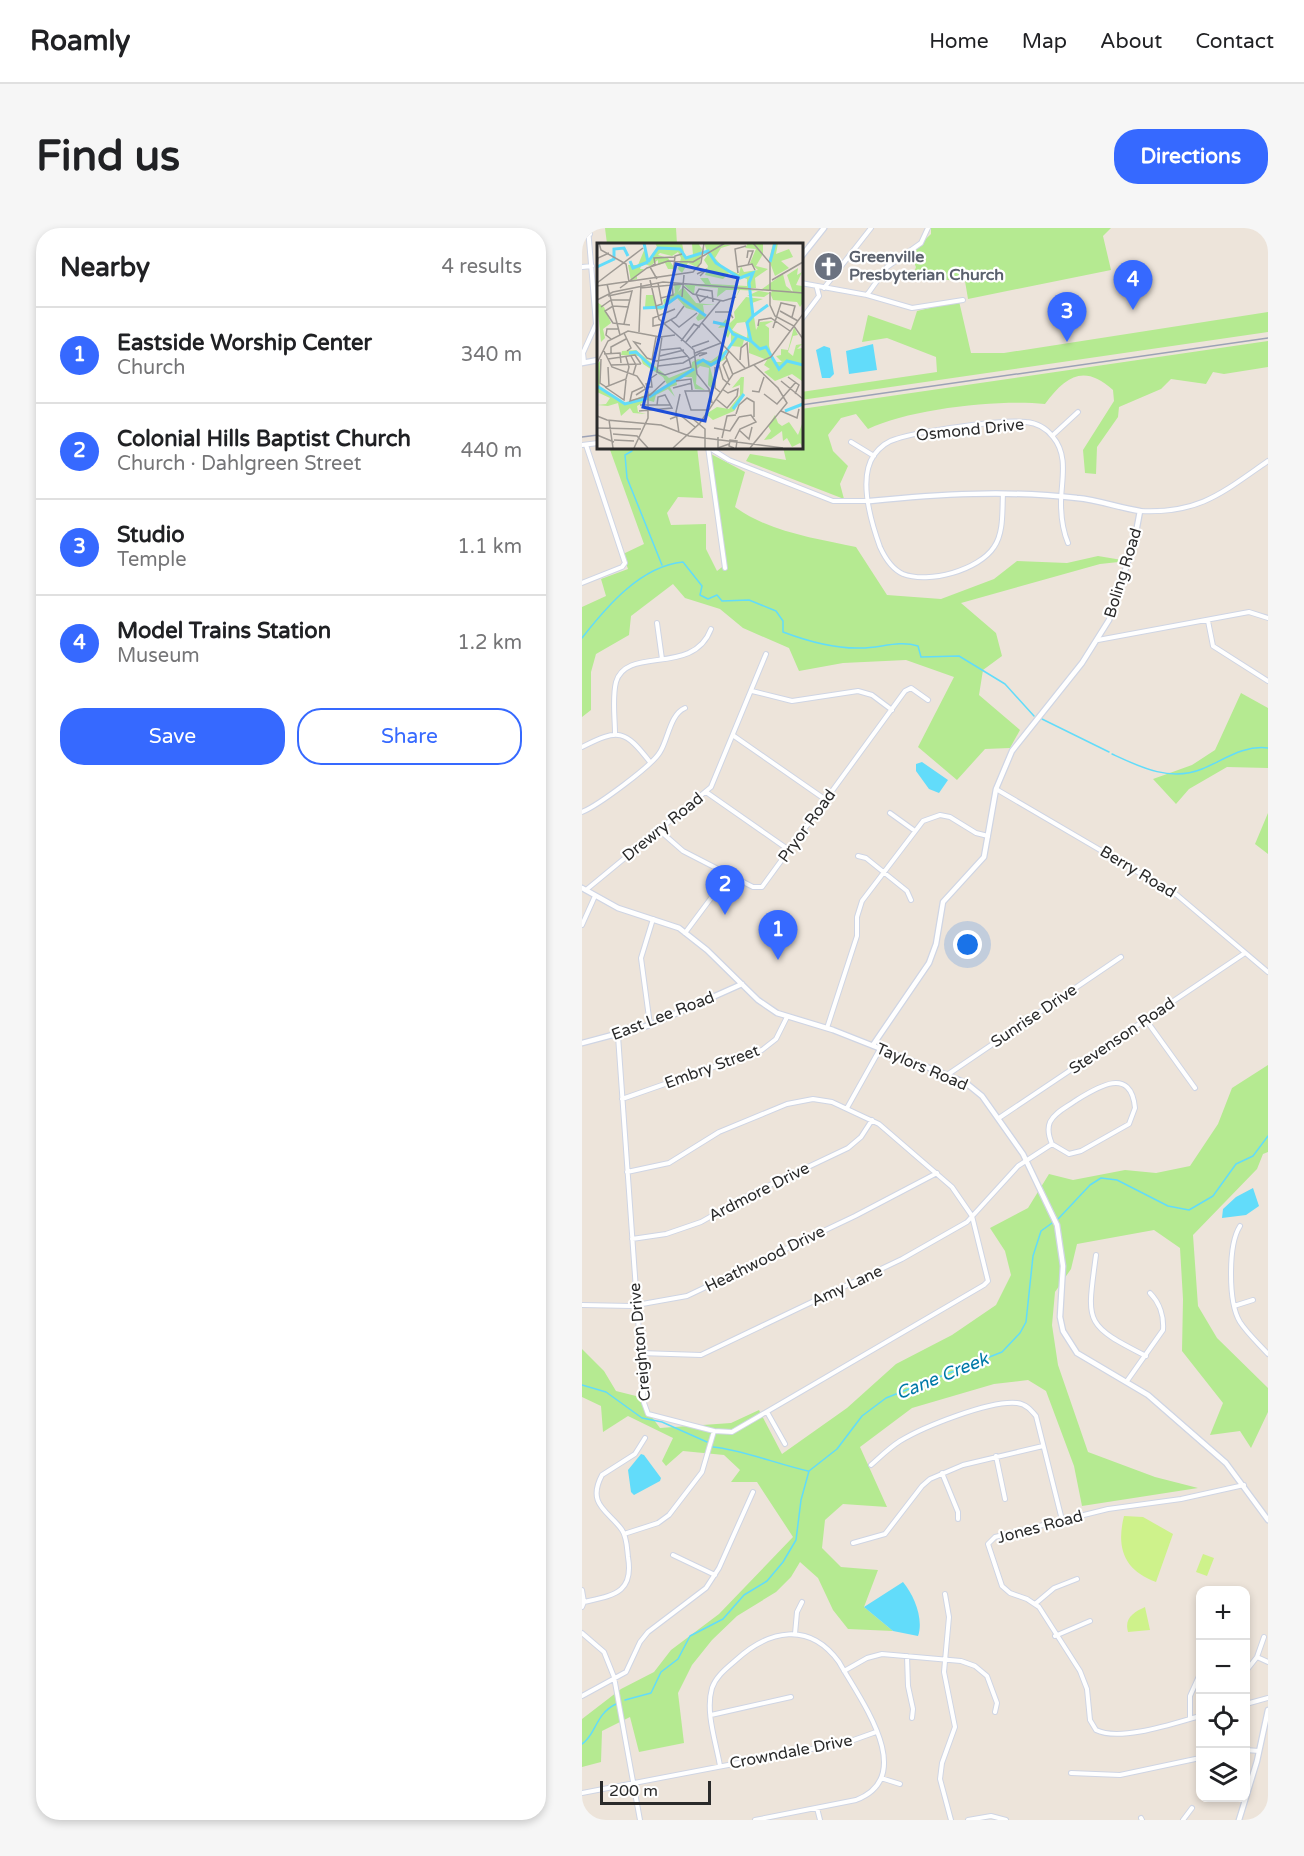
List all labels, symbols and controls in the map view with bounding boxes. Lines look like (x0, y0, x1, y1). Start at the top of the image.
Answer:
text: Roamly (30, 24, 130, 58)
text: Home (929, 29, 989, 54)
text: Map (1022, 29, 1067, 54)
text: About (1100, 29, 1162, 54)
text: Contact (1195, 29, 1274, 54)
button: Directions (1114, 129, 1268, 184)
text: Find us (36, 131, 180, 182)
inset map (597, 243, 802, 448)
place label: Greenville Presbyterian Church (849, 247, 1004, 285)
church icon: Greenville Presbyterian Church (812, 250, 844, 282)
text: Nearby (60, 252, 150, 283)
text: 4 results (442, 255, 522, 279)
pin: 4 (1114, 260, 1152, 310)
pin: 3 (1048, 292, 1086, 342)
text: Eastside Worship Center (117, 330, 372, 356)
text: 1 (73, 343, 86, 367)
text: 340 m (461, 343, 522, 367)
text: Church (117, 356, 185, 380)
street label: Osmond Drive (915, 414, 1025, 446)
text: Colonial Hills Baptist Church (117, 426, 411, 452)
text: 2 (73, 439, 86, 463)
text: 440 m (461, 439, 522, 463)
text: Church · Dahlgreen Street (117, 452, 361, 476)
text: Studio (117, 522, 185, 548)
street label: Boling Road (1100, 526, 1146, 620)
text: 3 (73, 535, 86, 559)
text: 1.1 km (457, 535, 522, 559)
text: Temple (117, 548, 187, 572)
text: Model Trains Station (117, 618, 331, 644)
text: 4 (73, 631, 86, 655)
text: 1.2 km (457, 631, 522, 655)
text: Museum (117, 644, 200, 668)
button: Save (60, 708, 285, 765)
button: Share (297, 708, 522, 765)
street label: Pryor Road (774, 786, 840, 866)
street label: Drewry Road (618, 788, 708, 866)
street label: Berry Road (1096, 841, 1180, 903)
pin: 2 (706, 866, 744, 915)
pin: 1 (758, 910, 798, 960)
your location (953, 930, 982, 959)
street label: Sunrise Drive (987, 980, 1081, 1052)
street label: East Lee Road (609, 987, 717, 1045)
street label: Stevenson Road (1065, 993, 1179, 1079)
street label: Taylors Road (873, 1039, 971, 1095)
street label: Embry Street (662, 1041, 762, 1093)
street label: Ardmore Drive (705, 1158, 813, 1226)
street label: Heathwood Drive (702, 1221, 828, 1297)
street label: Amy Lane (808, 1261, 886, 1311)
street label: Creighton Drive (625, 1282, 655, 1402)
water label: Cane Creek (893, 1347, 992, 1404)
street label: Jones Road (995, 1506, 1085, 1548)
map controls (1196, 1586, 1250, 1802)
button: + (1196, 1586, 1250, 1640)
button: − (1196, 1640, 1250, 1694)
button: locate (1196, 1694, 1250, 1748)
street label: Crowndale Drive (728, 1730, 854, 1774)
button: layers (1196, 1748, 1250, 1802)
scale bar (600, 1778, 711, 1806)
text: 200 m (609, 1781, 658, 1801)

